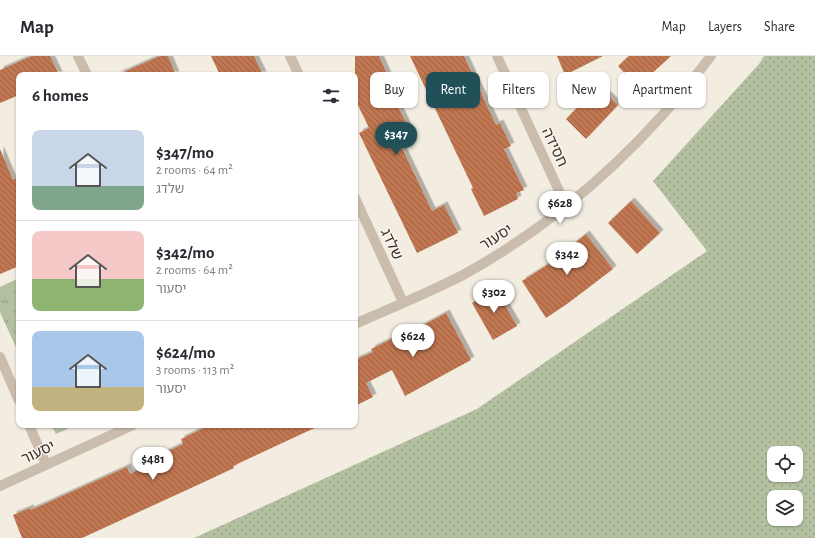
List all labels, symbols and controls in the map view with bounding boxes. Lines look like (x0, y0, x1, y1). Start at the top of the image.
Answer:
text: Map (20, 18, 54, 37)
text: Map (661, 20, 686, 34)
text: Layers (708, 20, 742, 34)
text: Share (764, 20, 795, 34)
chip: Buy (370, 72, 418, 108)
chip: Rent (426, 72, 480, 108)
chip: Filters (488, 72, 549, 108)
chip: New (557, 72, 610, 108)
chip: Apartment (618, 72, 706, 108)
icon: filters (320, 85, 342, 107)
text: 6 homes (32, 87, 88, 104)
pin: $347 (372, 122, 420, 156)
street label: חסידה (539, 125, 570, 169)
text: $347 (384, 128, 408, 141)
text: $347/mo (156, 144, 214, 161)
icon: home (64, 146, 112, 194)
text: 2 rooms · 64 m² (156, 164, 233, 177)
text: שלדג (156, 183, 184, 196)
pin: $628 (536, 191, 584, 225)
text: $628 (548, 197, 572, 210)
street label: יסעור (477, 222, 515, 253)
street label: שלדג (378, 226, 405, 262)
pin: $342 (543, 242, 591, 276)
text: $342/mo (156, 244, 214, 261)
icon: home (64, 247, 112, 295)
text: $342 (555, 248, 579, 261)
text: 2 rooms · 64 m² (156, 264, 233, 277)
pin: $302 (470, 280, 518, 314)
text: יסעור (156, 283, 186, 296)
text: $302 (482, 286, 506, 299)
pin: $624 (389, 324, 437, 358)
text: $624 (401, 330, 425, 343)
text: $624/mo (156, 344, 215, 361)
icon: home (64, 347, 112, 395)
text: 3 rooms · 113 m² (156, 364, 234, 377)
text: יסעור (156, 383, 186, 396)
street label: יסעור (19, 438, 57, 467)
map controls (767, 446, 803, 526)
button: locate (767, 446, 803, 482)
pin: $481 (129, 447, 177, 481)
text: $481 (141, 453, 165, 466)
button: layers (767, 490, 803, 526)

